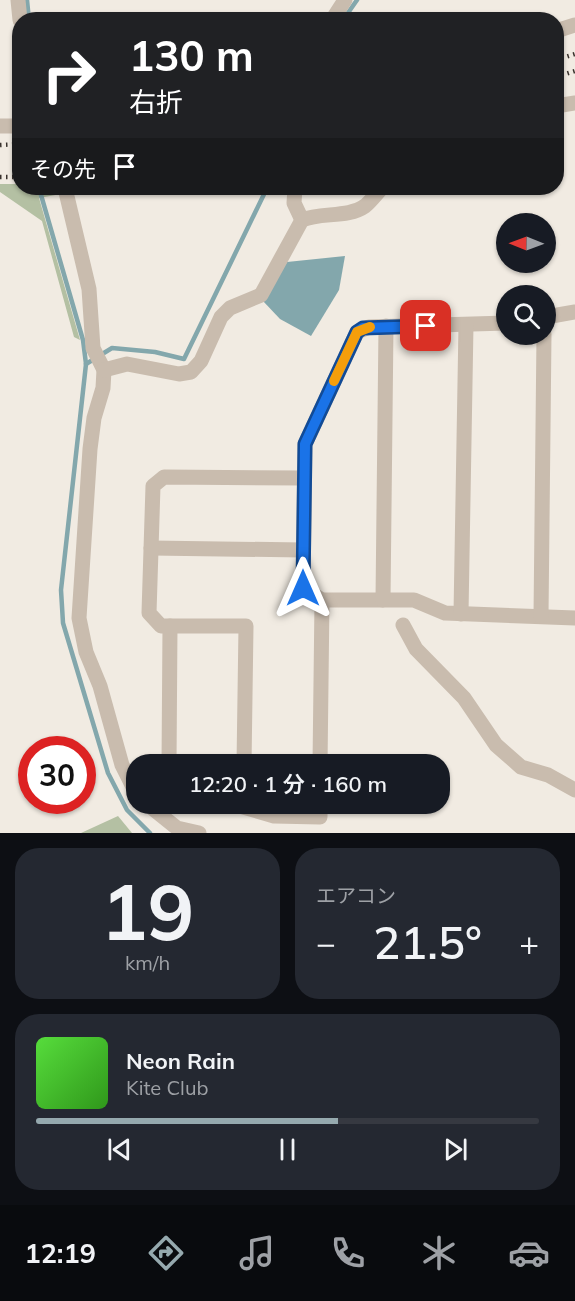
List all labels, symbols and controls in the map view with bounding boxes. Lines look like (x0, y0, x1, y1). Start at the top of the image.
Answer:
text: 130 m (129, 29, 254, 82)
icon: right (30, 36, 108, 114)
text: 右折 (129, 85, 183, 119)
icon: arrive (108, 150, 141, 183)
text: その先 (30, 155, 96, 183)
north arrow (496, 213, 556, 273)
map controls (496, 213, 556, 345)
button: search (496, 285, 556, 345)
pin (400, 300, 451, 351)
icon: arrive (409, 309, 442, 342)
position arrow (271, 556, 335, 620)
speed limit sign: 30 (18, 736, 96, 814)
text: 12:20 · 1 分 · 160 m (189, 770, 387, 798)
text: 19 (101, 862, 194, 960)
text: エアコン (316, 883, 396, 908)
text: 21.5° (373, 914, 482, 970)
text: − (316, 922, 336, 963)
text: + (519, 922, 539, 963)
text: km/h (125, 950, 170, 975)
text: Neon Rain (126, 1047, 235, 1075)
text: Kite Club (126, 1075, 208, 1100)
icon: previous (103, 1133, 136, 1166)
icon: pause (271, 1133, 304, 1166)
icon: next (439, 1133, 472, 1166)
icon: directions (145, 1232, 187, 1274)
icon: music (236, 1232, 278, 1274)
icon: phone (327, 1232, 369, 1274)
icon: climate (418, 1232, 460, 1274)
icon: car (508, 1232, 550, 1274)
text: 12:19 (24, 1236, 96, 1270)

